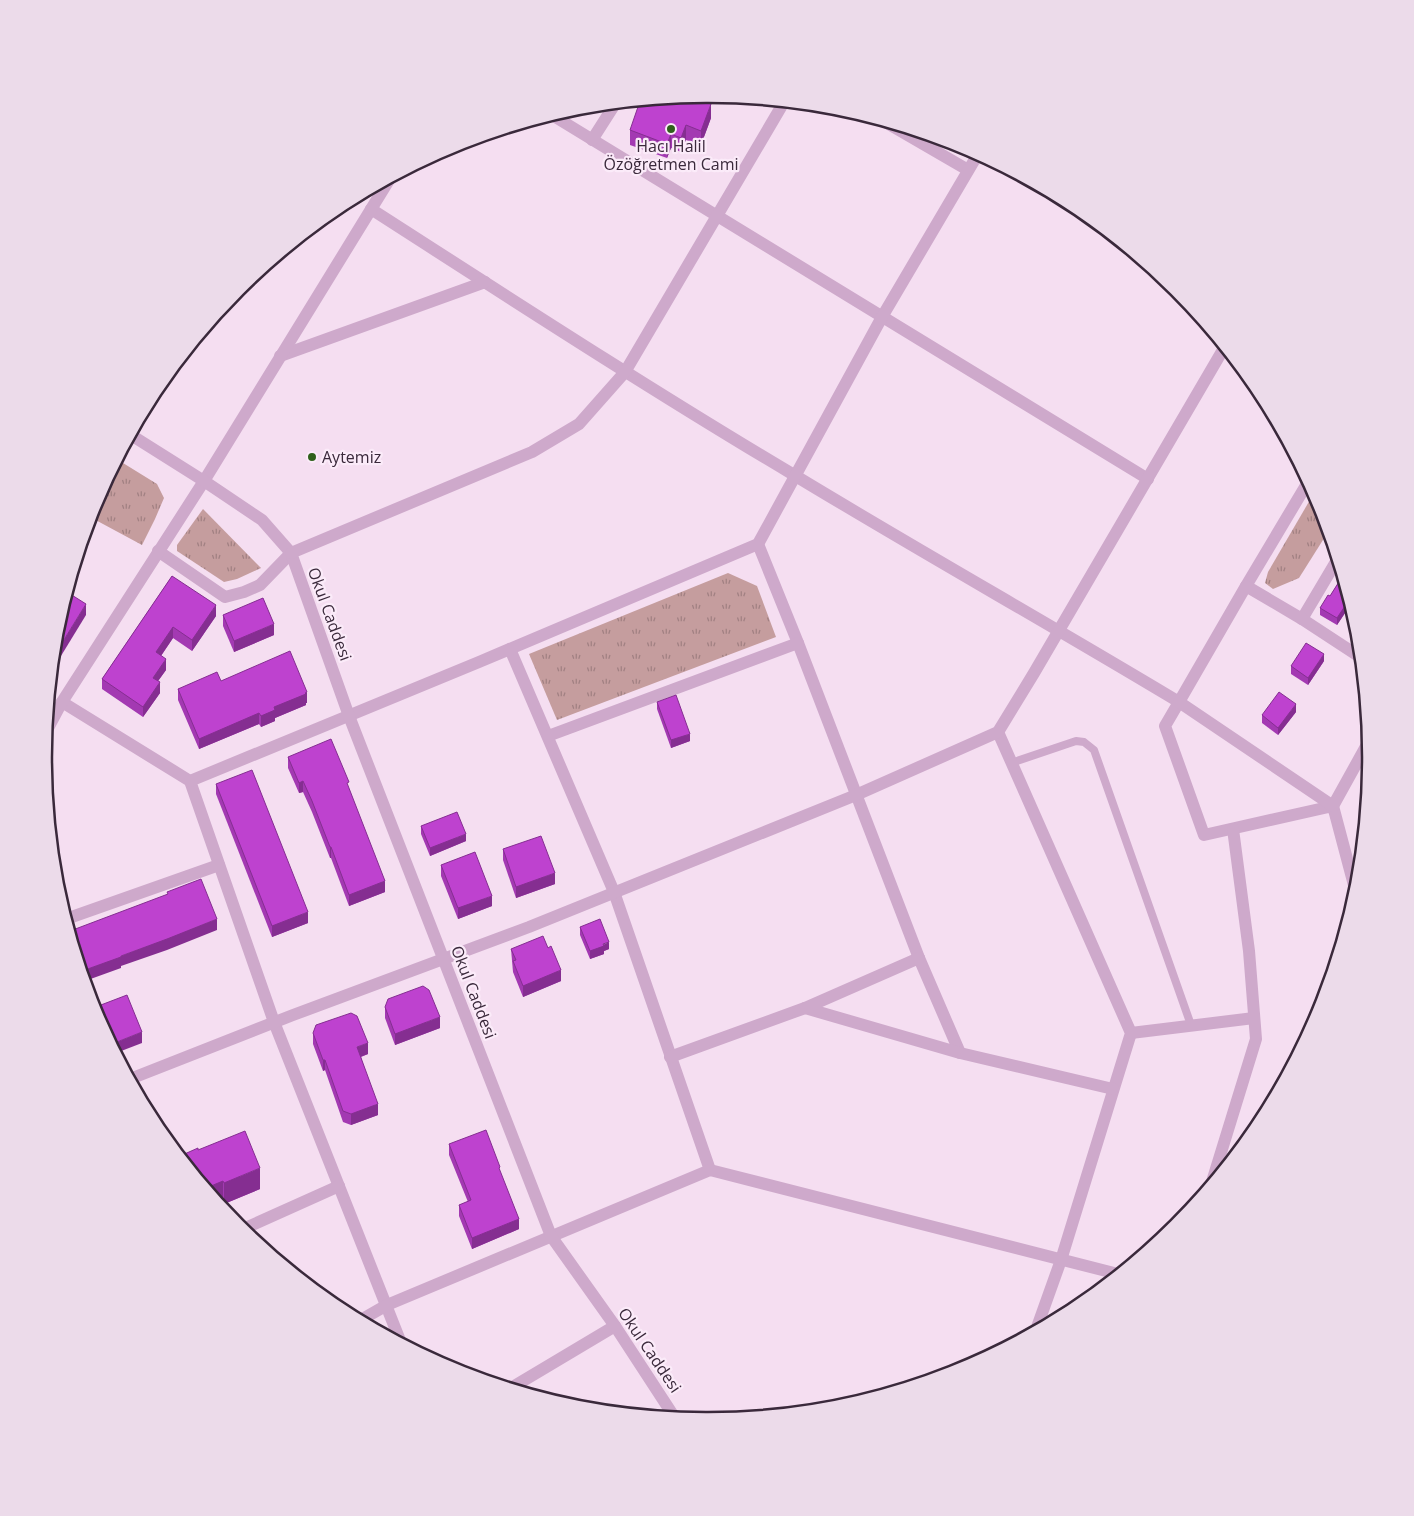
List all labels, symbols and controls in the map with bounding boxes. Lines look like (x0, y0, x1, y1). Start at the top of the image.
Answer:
marker: Hacı Halil Özöğretmen Cami (665, 123, 677, 135)
place label: Hacı Halil Özöğretmen Cami (603, 135, 739, 175)
place label: Aytemiz (322, 446, 381, 468)
marker: Aytemiz (306, 451, 318, 463)
street label: Okul Caddesi (303, 564, 357, 664)
street label: Okul Caddesi (446, 942, 502, 1042)
street label: Okul Caddesi (613, 1303, 687, 1397)

